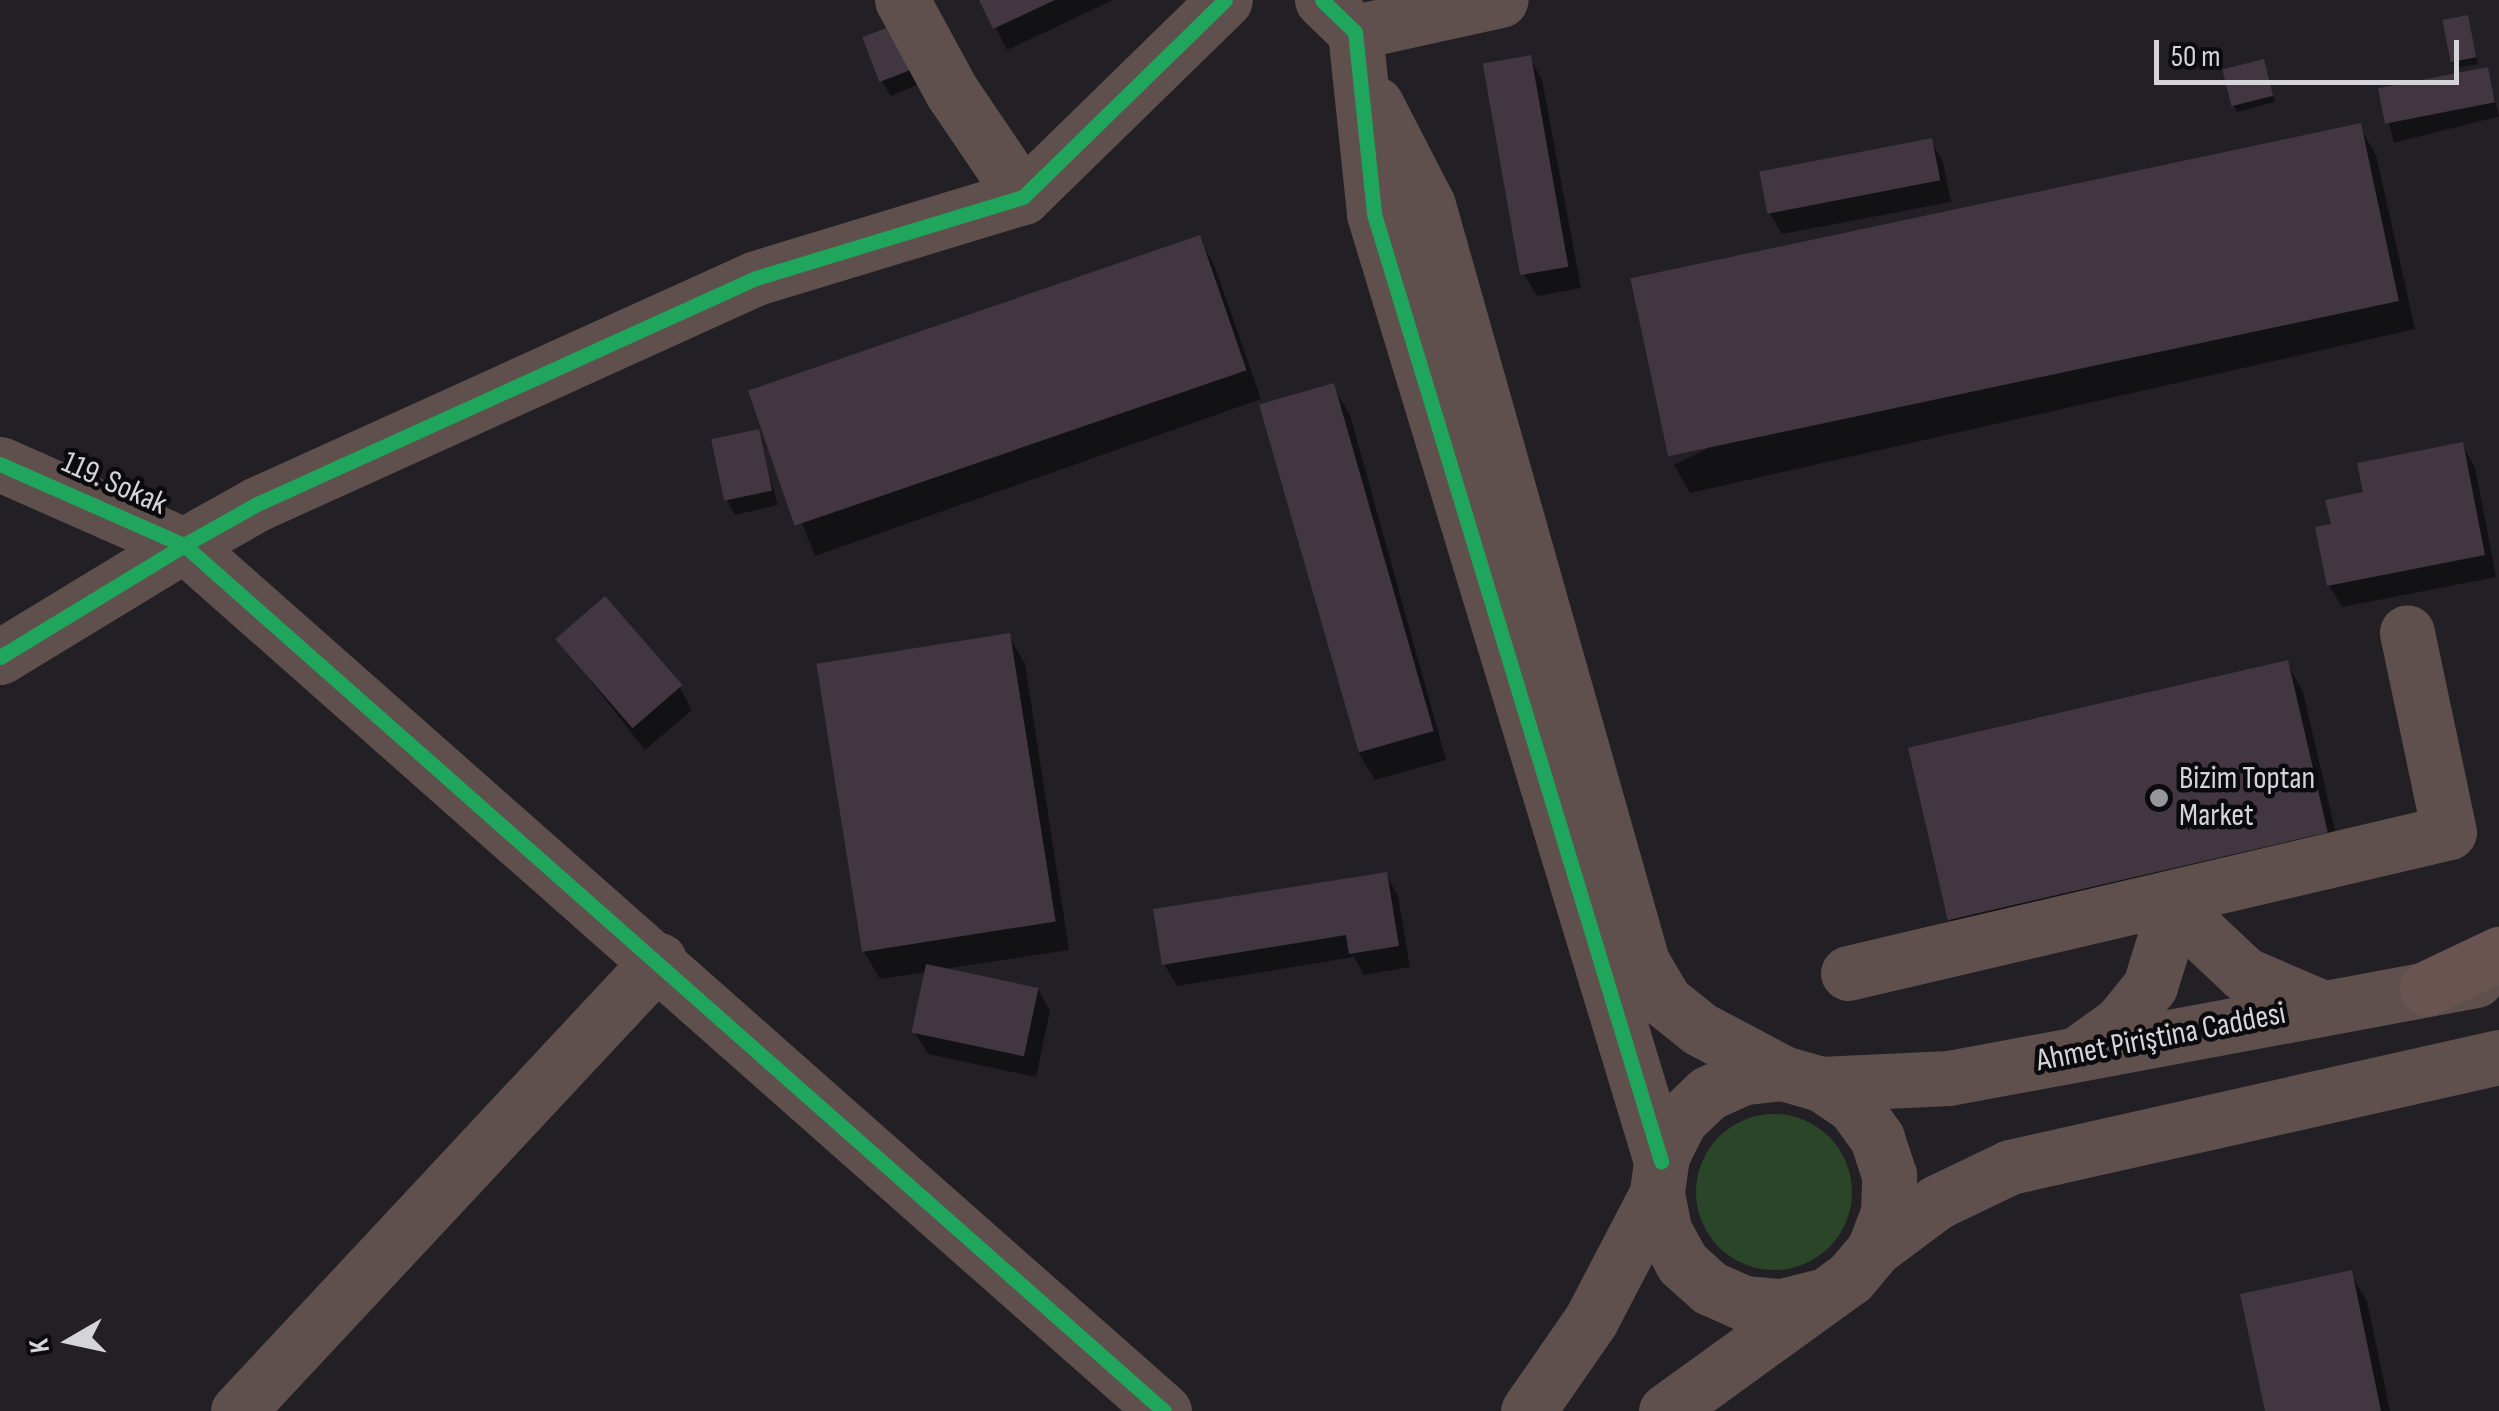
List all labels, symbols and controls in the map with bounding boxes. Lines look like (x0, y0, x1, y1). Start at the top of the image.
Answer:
scale bar (2159, 20, 2464, 82)
text: 50 m (2171, 39, 2220, 75)
street label: 119. Sokak (56, 444, 172, 524)
place label: Bizim Toptan Market (2179, 761, 2315, 836)
marker: Bizim Toptan Market (2148, 787, 2170, 809)
street label: Ahmet Piriştina Caddesi (2033, 995, 2289, 1081)
north arrow (20, 1291, 120, 1391)
text: K (22, 1336, 57, 1355)

